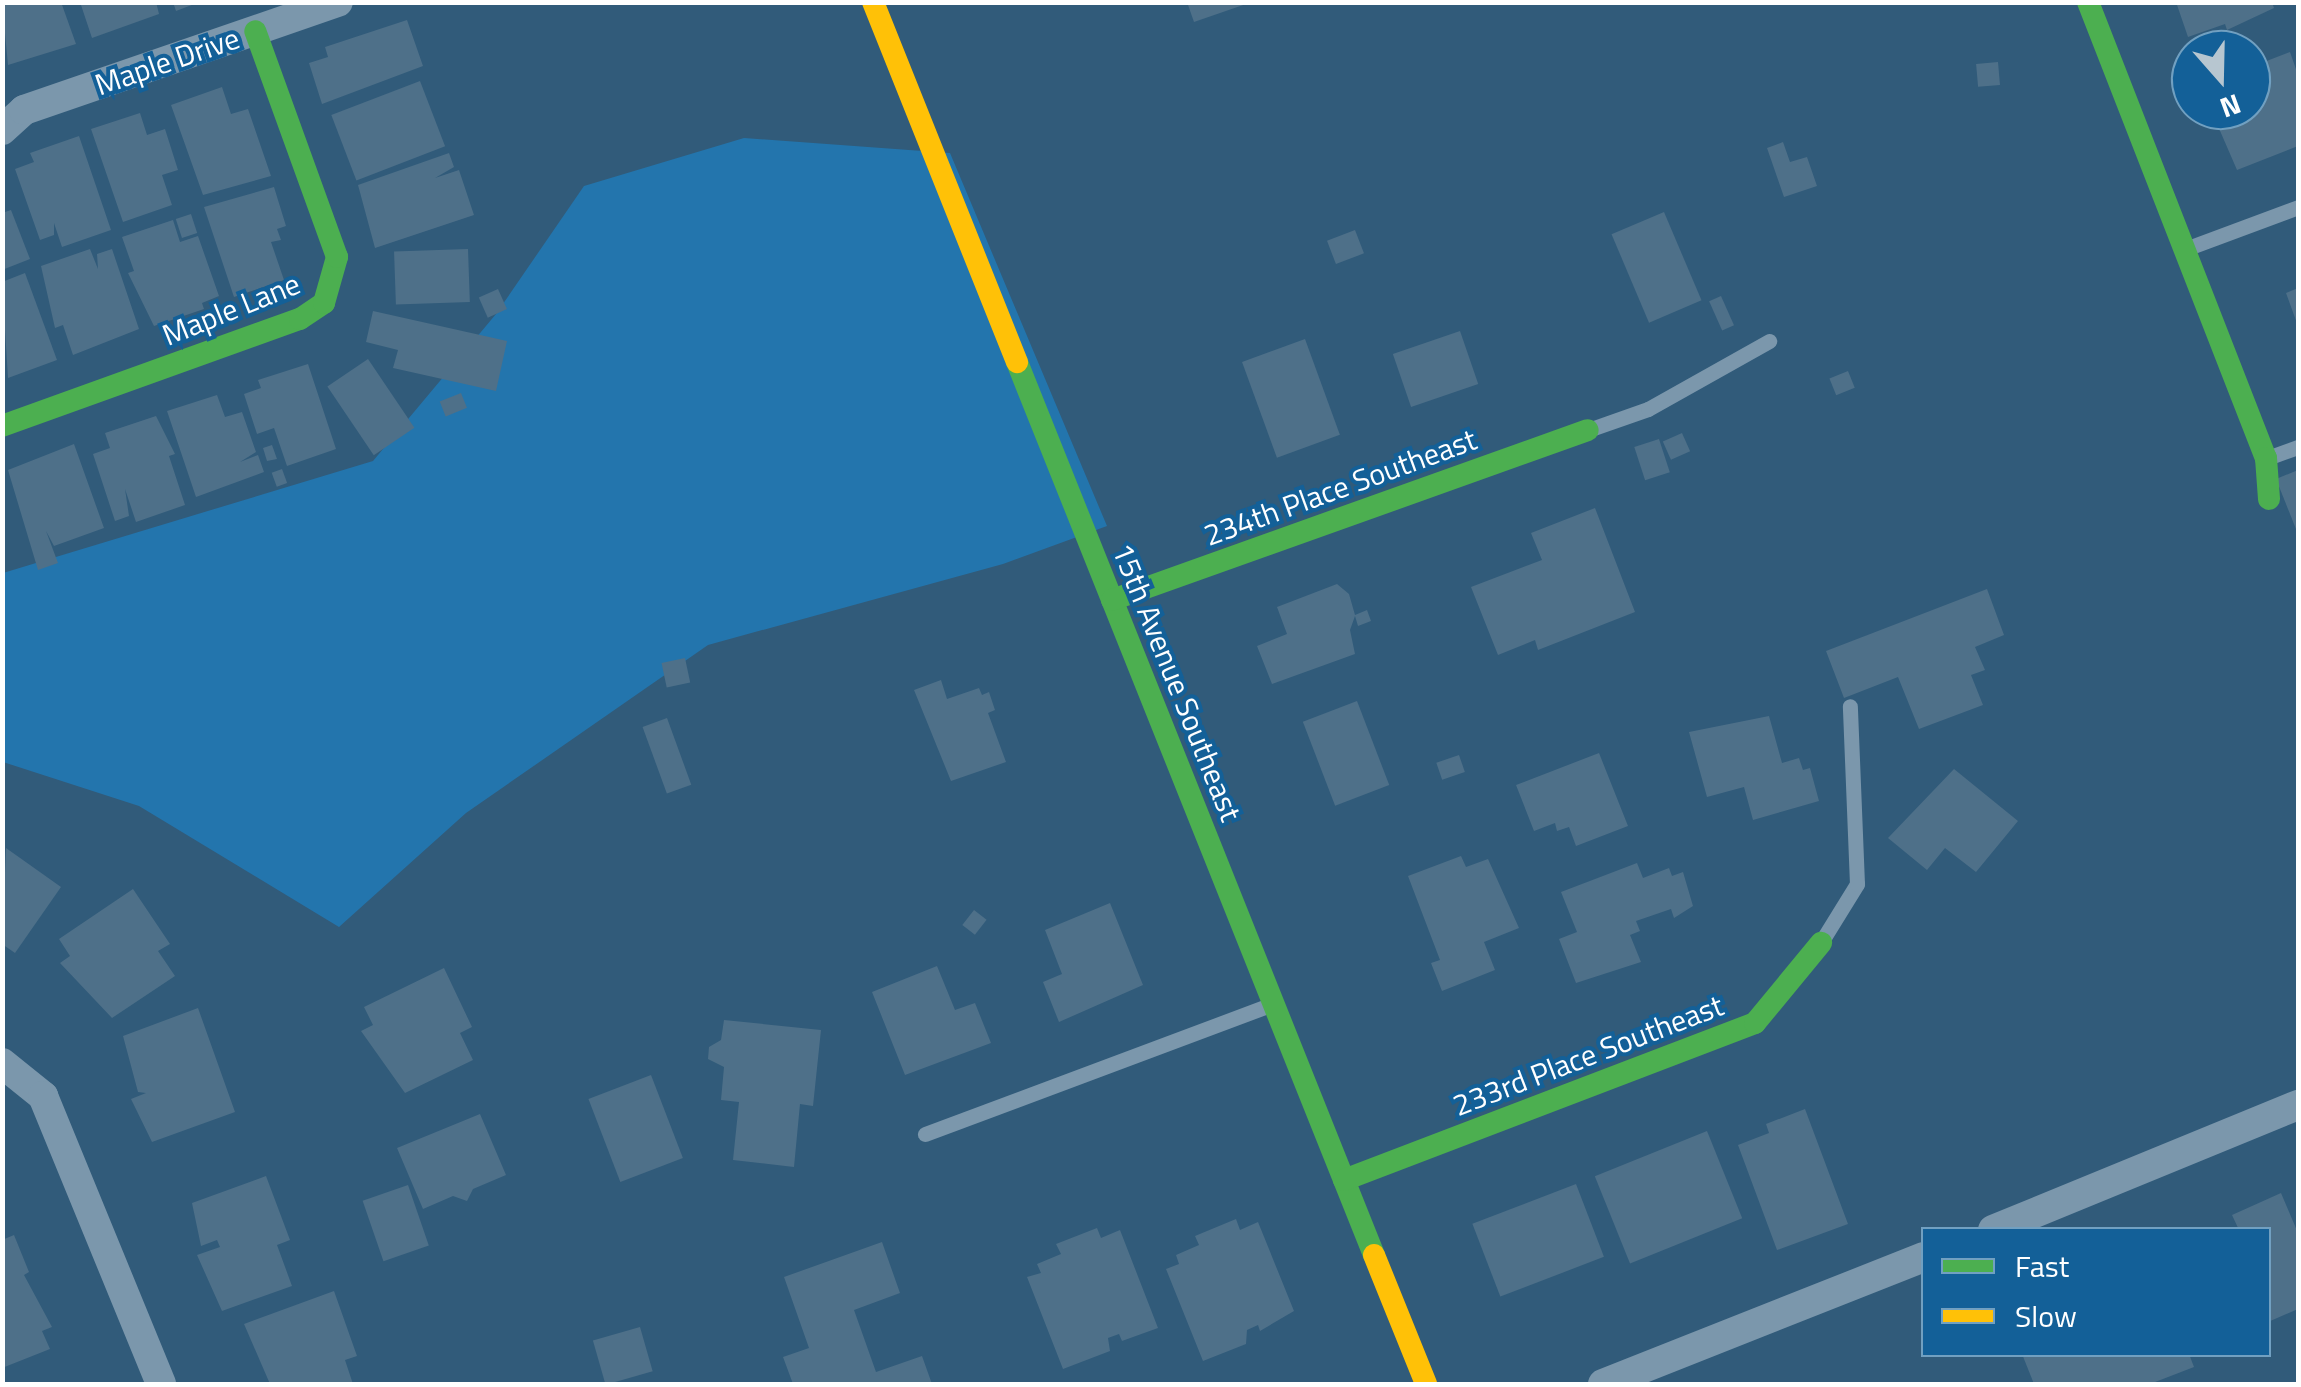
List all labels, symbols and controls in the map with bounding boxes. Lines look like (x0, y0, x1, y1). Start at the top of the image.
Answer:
street label: Maple Drive (90, 20, 244, 102)
north arrow (2171, 30, 2271, 130)
text: N (2214, 83, 2247, 130)
street label: Maple Lane (157, 265, 305, 353)
street label: 234th Place Southeast (1199, 421, 1481, 553)
street label: 15th Avenue Southeast (1105, 538, 1249, 826)
street label: 233rd Place Southeast (1448, 987, 1728, 1123)
legend (1921, 1227, 2271, 1357)
text: Fast (2015, 1243, 2069, 1289)
text: Slow (2015, 1293, 2077, 1339)

